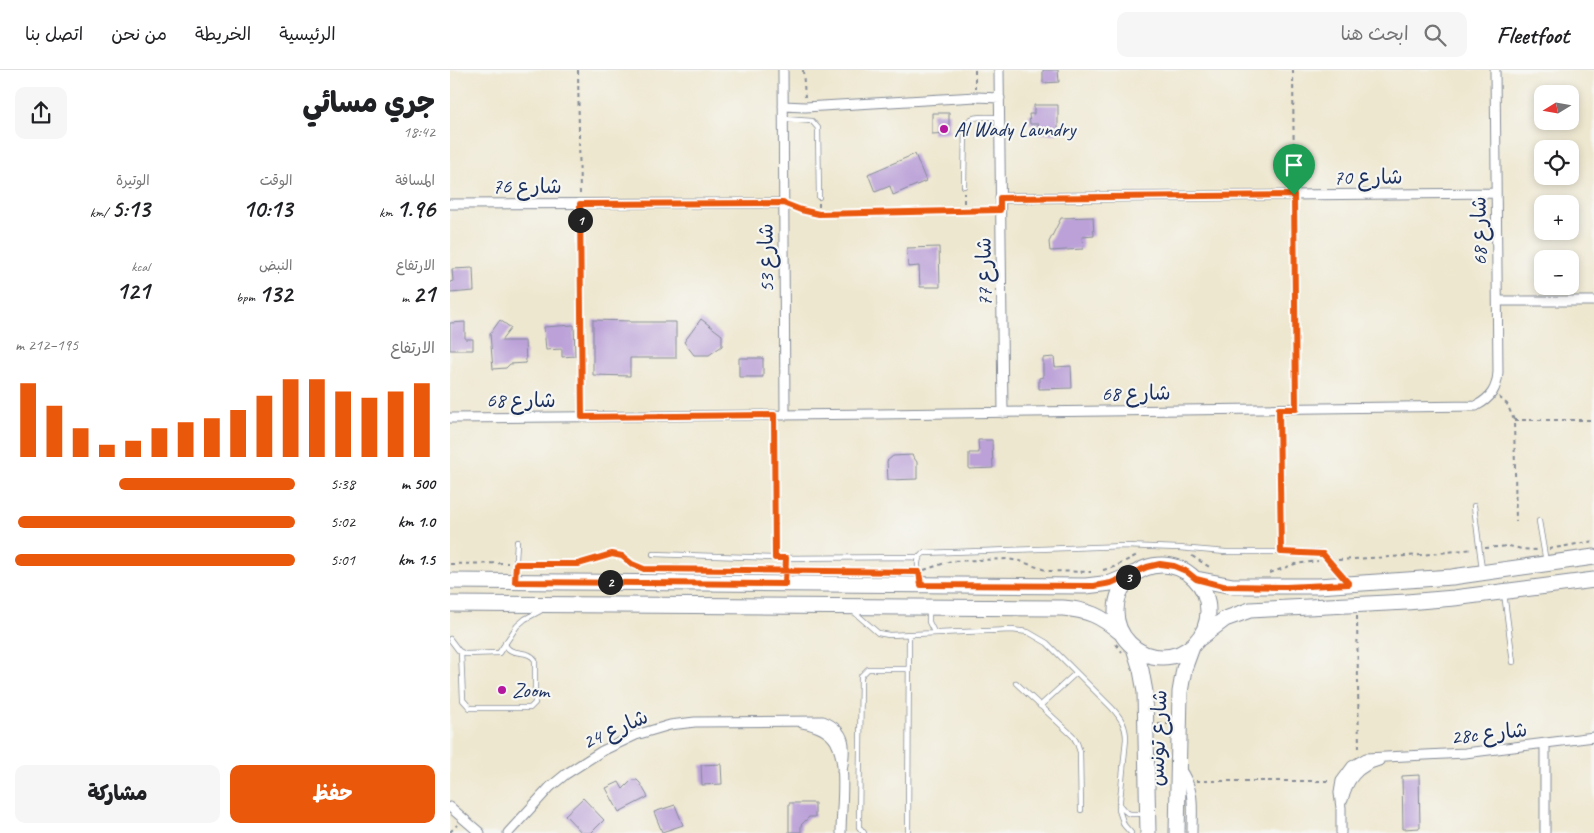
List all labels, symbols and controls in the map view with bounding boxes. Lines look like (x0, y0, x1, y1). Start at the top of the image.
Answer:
search box (1117, 12, 1467, 57)
text: Fleetfoot (1497, 20, 1569, 50)
icon: search (1421, 21, 1449, 49)
text: ابحث هنا (1340, 22, 1409, 46)
text: اتصل بنا (25, 23, 83, 45)
text: من نحن (111, 23, 167, 45)
text: الخريطة (195, 23, 251, 45)
text: الرئيسية (279, 23, 336, 45)
text: جري مسائي (303, 85, 435, 120)
north arrow (1534, 85, 1579, 130)
map controls (1534, 85, 1579, 295)
button: share (15, 87, 67, 139)
place label: Al Wady Laundry (954, 116, 1077, 142)
text: 18:42 (403, 122, 435, 142)
marker: Al Wady Laundry (938, 123, 950, 135)
button: locate (1534, 140, 1579, 185)
pin (1273, 144, 1315, 195)
icon: arrive (1280, 151, 1308, 179)
street label: شارع 70 (1333, 163, 1403, 193)
text: الوتيرة (116, 172, 150, 189)
text: الوقت (260, 172, 292, 189)
text: المسافة (395, 172, 435, 189)
street label: شارع 76 (492, 173, 562, 201)
text: 5:13 (111, 193, 150, 225)
text: 10:13 (242, 193, 292, 225)
text: 1.96 (396, 193, 435, 225)
button: + (1534, 195, 1579, 240)
street label: شارع 68 (1465, 196, 1495, 266)
text: /km (90, 204, 111, 221)
text: km (379, 204, 396, 221)
pin: 1 (568, 208, 592, 232)
text: 1 (577, 212, 584, 229)
street label: شارع 53 (752, 223, 782, 293)
street label: شارع 77 (970, 237, 1000, 307)
button: − (1534, 250, 1579, 295)
text: النبض (259, 257, 292, 274)
text: الارتفاع (396, 257, 435, 274)
text: kcal (131, 258, 150, 275)
text: 121 (116, 275, 150, 307)
text: 132 (259, 278, 292, 310)
text: 21 (412, 278, 435, 310)
text: bpm (236, 289, 259, 306)
text: m (401, 289, 412, 306)
text: 195–212 m (15, 335, 78, 355)
text: الارتفاع (390, 338, 435, 358)
street label: شارع 68 (1101, 379, 1171, 409)
street label: شارع 68 (486, 387, 556, 415)
text: 5:38 (330, 474, 355, 494)
text: 500 m (401, 474, 435, 494)
text: 5:02 (330, 512, 355, 532)
text: 1.0 km (398, 512, 435, 532)
text: 5:01 (330, 550, 355, 570)
text: 1.5 km (398, 550, 435, 570)
pin: 3 (1116, 564, 1140, 590)
text: 3 (1125, 569, 1132, 586)
pin: 2 (598, 570, 622, 594)
text: 2 (607, 574, 614, 591)
place label: Zoom (512, 677, 551, 703)
marker: Zoom (496, 684, 508, 696)
street label: شارع تونس (1143, 689, 1175, 787)
street label: شارع 24 (578, 703, 653, 757)
street label: 28c شارع (1449, 716, 1529, 752)
button: مشاركة (15, 765, 220, 823)
button: حفظ (230, 765, 435, 823)

